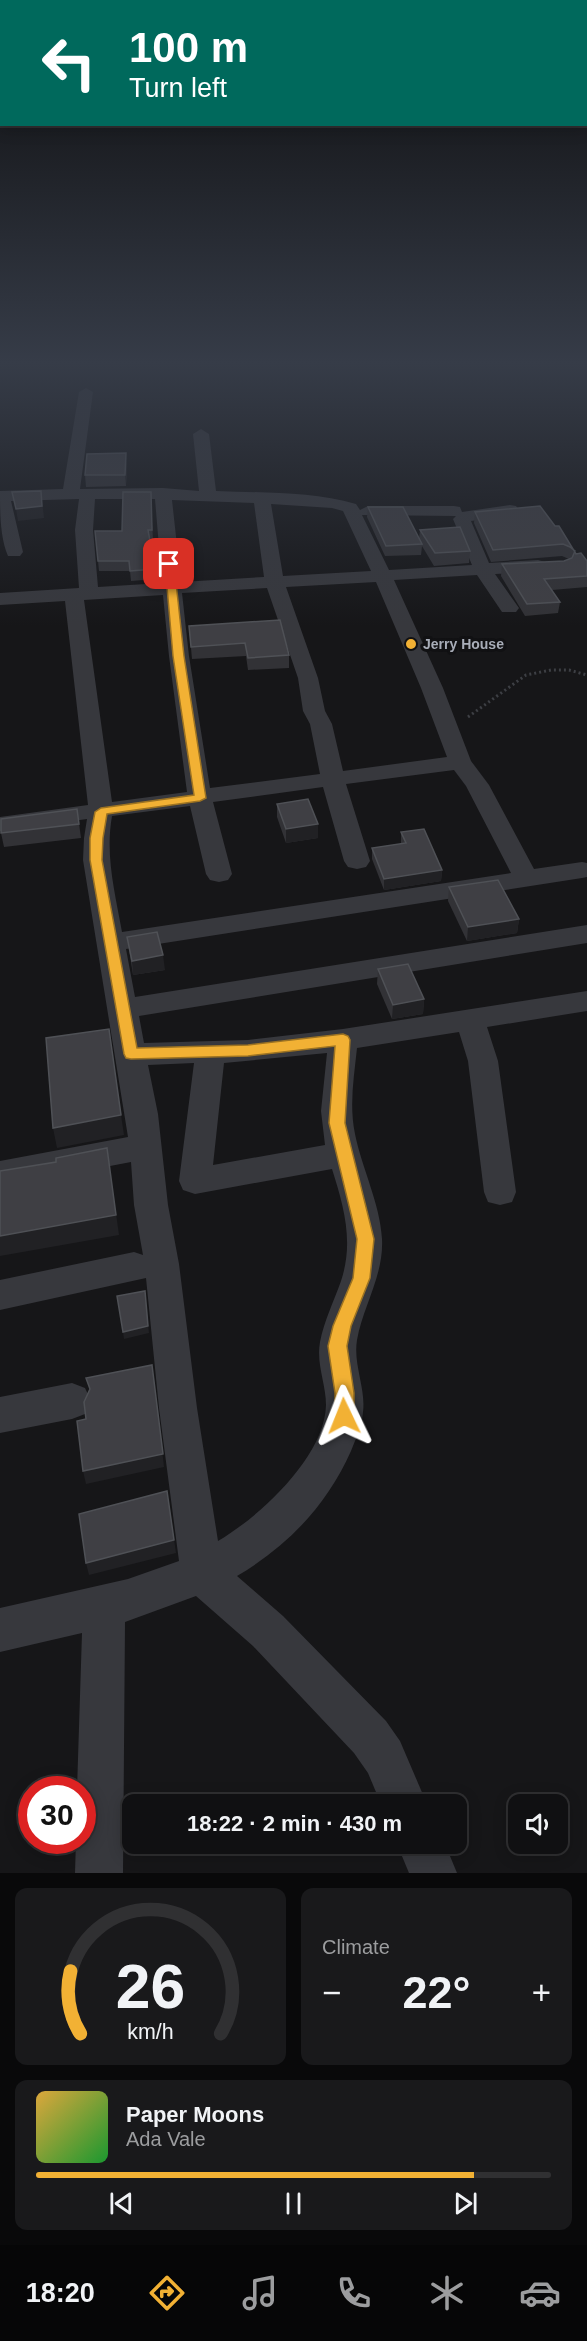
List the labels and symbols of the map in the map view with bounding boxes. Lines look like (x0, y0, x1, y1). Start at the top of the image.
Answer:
pin (143, 538, 194, 589)
place label: Jerry House (423, 636, 504, 652)
marker: Jerry House (404, 637, 418, 651)
position arrow (312, 1384, 376, 1448)
speed limit sign: 30 (18, 1776, 96, 1854)

